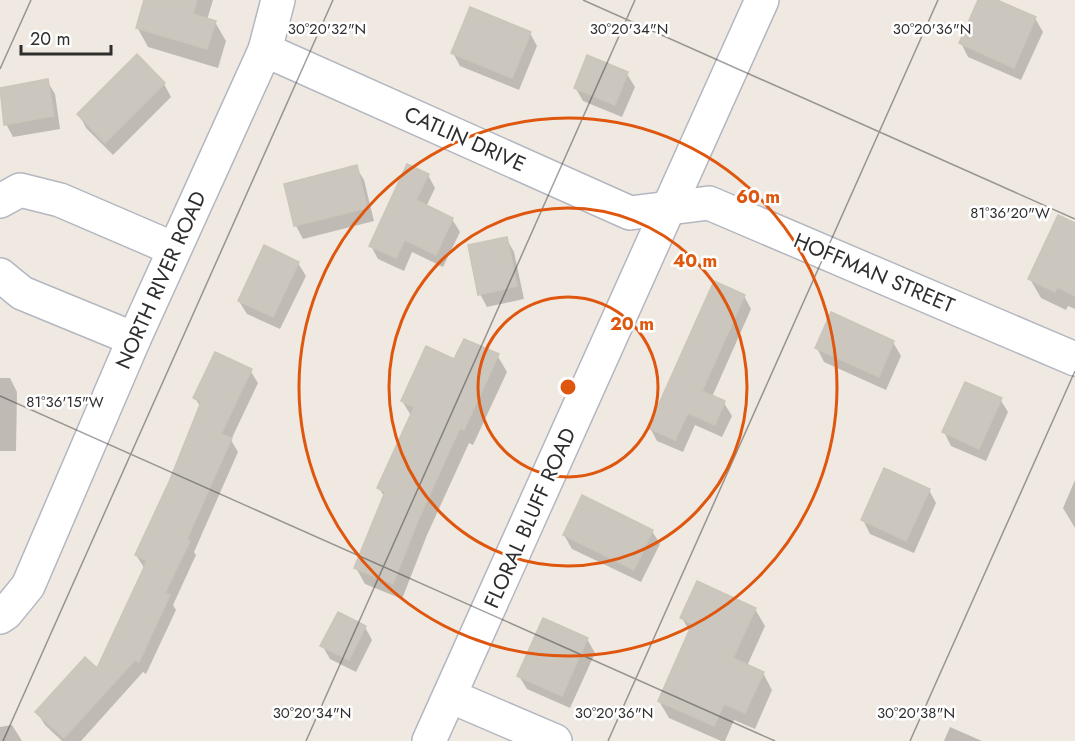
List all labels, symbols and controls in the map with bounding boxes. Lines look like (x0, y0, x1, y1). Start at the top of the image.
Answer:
scale bar (21, 18, 111, 56)
text: 30°20'32"N (288, 18, 366, 40)
text: 30°20'34"N (590, 18, 668, 40)
text: 30°20'36"N (893, 18, 971, 40)
text: 20 m (30, 26, 70, 52)
street label: CATLIN DRIVE (400, 99, 530, 179)
text: 60 m (736, 184, 780, 210)
street label: NORTH RIVER ROAD (108, 186, 214, 374)
text: 81°36'20"W (970, 202, 1050, 224)
street label: HOFFMAN STREET (789, 226, 959, 320)
text: 40 m (673, 248, 717, 274)
text: 20 m (610, 311, 654, 337)
centre of rings (558, 377, 578, 397)
text: 81°36'15"W (26, 391, 104, 413)
street label: FLORAL BLUFF ROAD (477, 423, 583, 613)
text: 30°20'34"N (273, 702, 351, 724)
text: 30°20'36"N (575, 702, 653, 724)
text: 30°20'38"N (877, 702, 955, 724)

